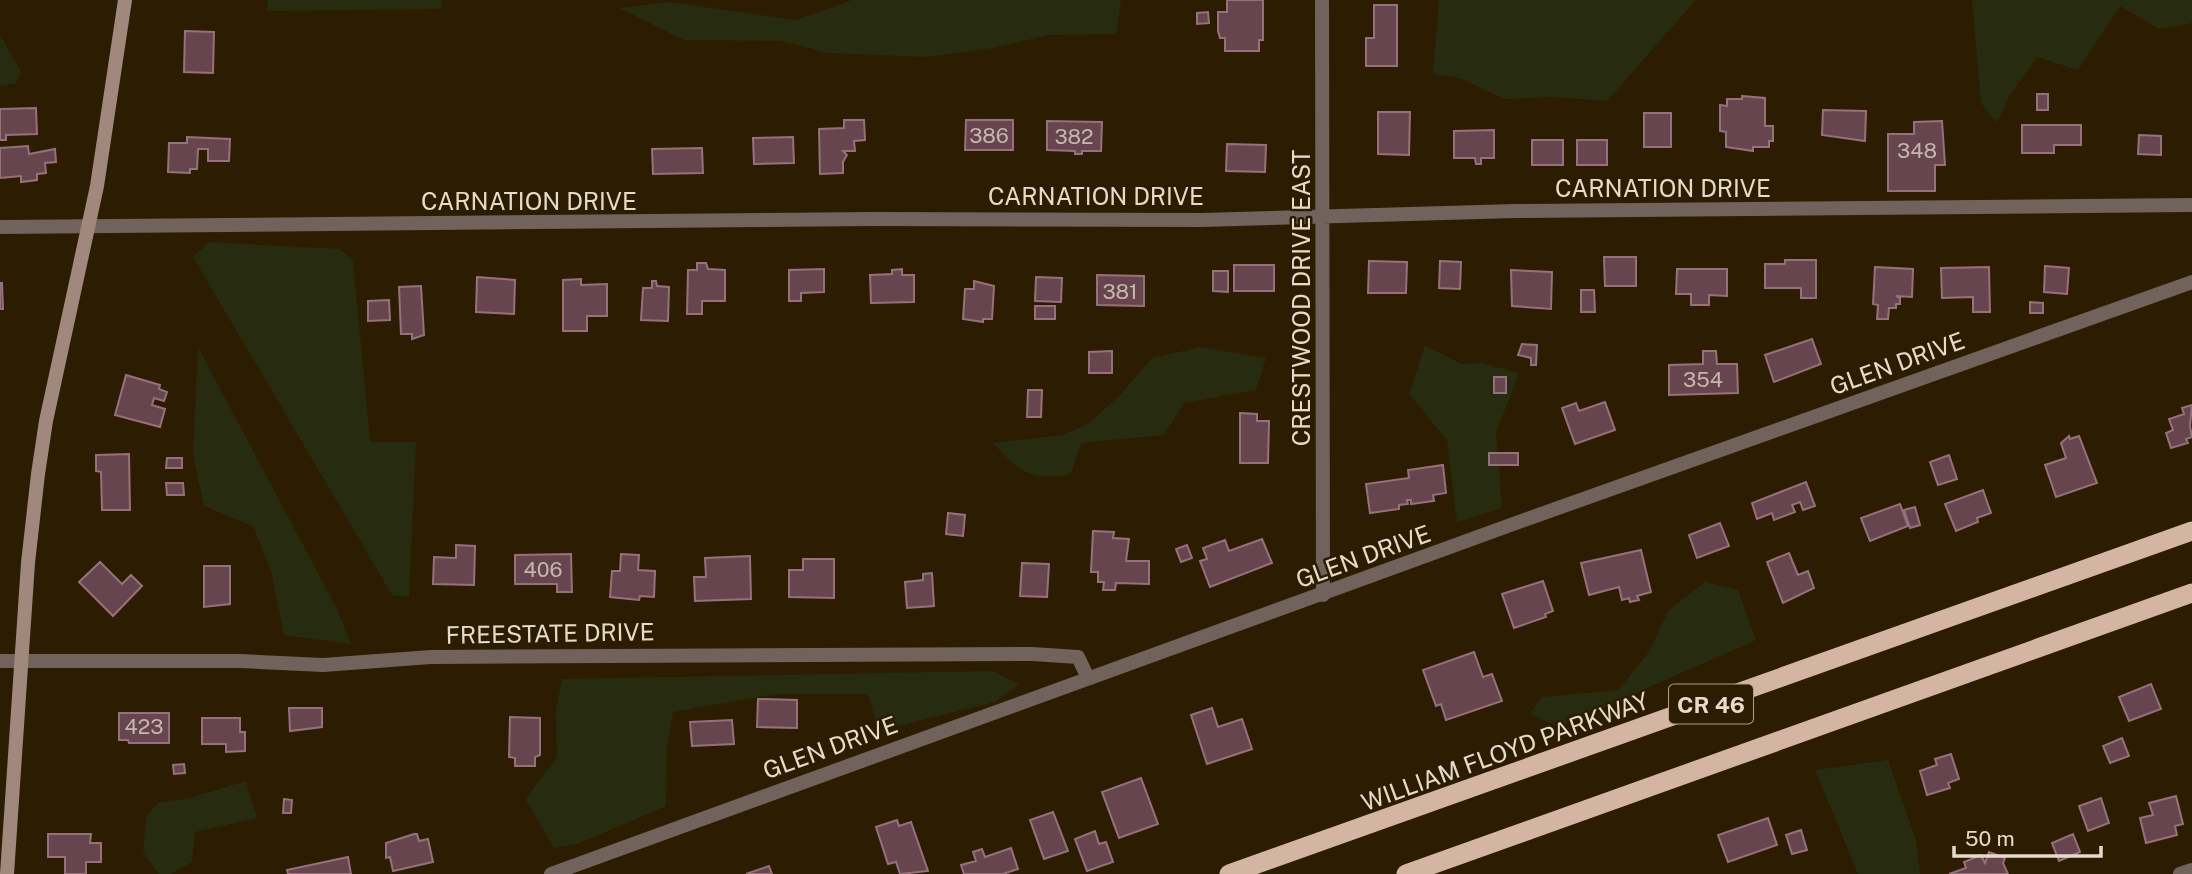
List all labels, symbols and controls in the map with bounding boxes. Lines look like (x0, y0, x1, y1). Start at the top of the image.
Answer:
house number: 386 (969, 123, 1009, 148)
house number: 382 (1054, 124, 1094, 149)
house number: 348 (1897, 138, 1937, 163)
street label: CRESTWOOD DRIVE EAST (1287, 150, 1315, 446)
street label: CARNATION DRIVE (1555, 174, 1771, 202)
street label: CARNATION DRIVE (988, 182, 1204, 210)
street label: CARNATION DRIVE (421, 187, 637, 215)
house number: 381 (1102, 279, 1138, 304)
street label: GLEN DRIVE (1826, 326, 1968, 400)
house number: 354 (1683, 367, 1723, 392)
street label: GLEN DRIVE (1292, 519, 1434, 593)
house number: 406 (524, 557, 563, 582)
street label: FREESTATE DRIVE (445, 617, 655, 649)
road number: CR 46 (1669, 684, 1753, 724)
street label: WILLIAM FLOYD PARKWAY (1357, 686, 1653, 816)
street label: GLEN DRIVE (759, 710, 901, 784)
house number: 423 (125, 714, 163, 739)
scale bar (1954, 814, 2101, 858)
text: 50 m (1965, 826, 2015, 851)

